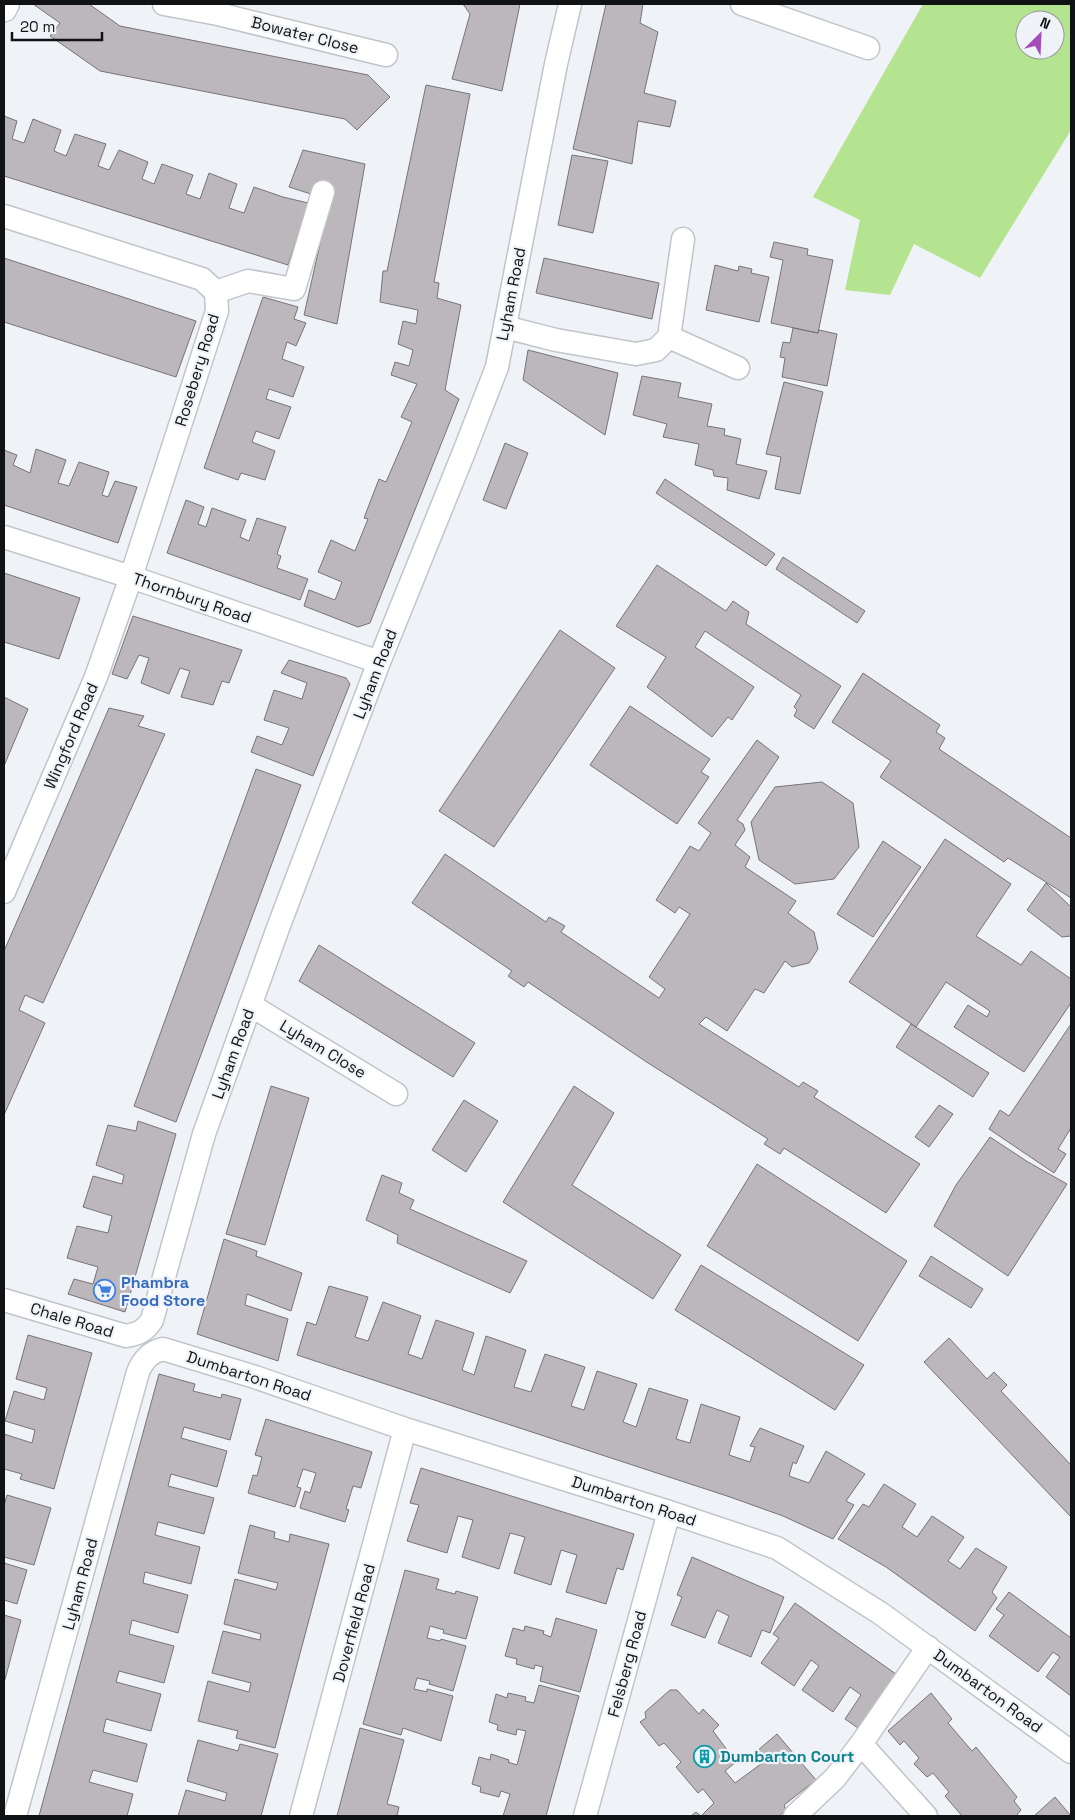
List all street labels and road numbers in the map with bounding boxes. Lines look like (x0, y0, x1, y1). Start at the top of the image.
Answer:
street label: Bowater Close (249, 11, 361, 59)
street label: Lyham Road (492, 246, 530, 342)
street label: Rosebery Road (170, 311, 224, 429)
street label: Thornbury Road (130, 568, 254, 628)
street label: Lyham Road (348, 626, 402, 722)
street label: Wingford Road (39, 679, 103, 793)
street label: Lyham Road (207, 1006, 259, 1102)
street label: Lyham Close (276, 1015, 370, 1083)
street label: Chale Road (28, 1297, 116, 1343)
street label: Dumbarton Road (184, 1346, 314, 1406)
street label: Dumbarton Road (569, 1471, 699, 1531)
street label: Lyham Road (58, 1536, 102, 1632)
street label: Doverfield Road (328, 1562, 380, 1684)
street label: Felsberg Road (603, 1608, 651, 1720)
street label: Dumbarton Road (929, 1644, 1047, 1738)

